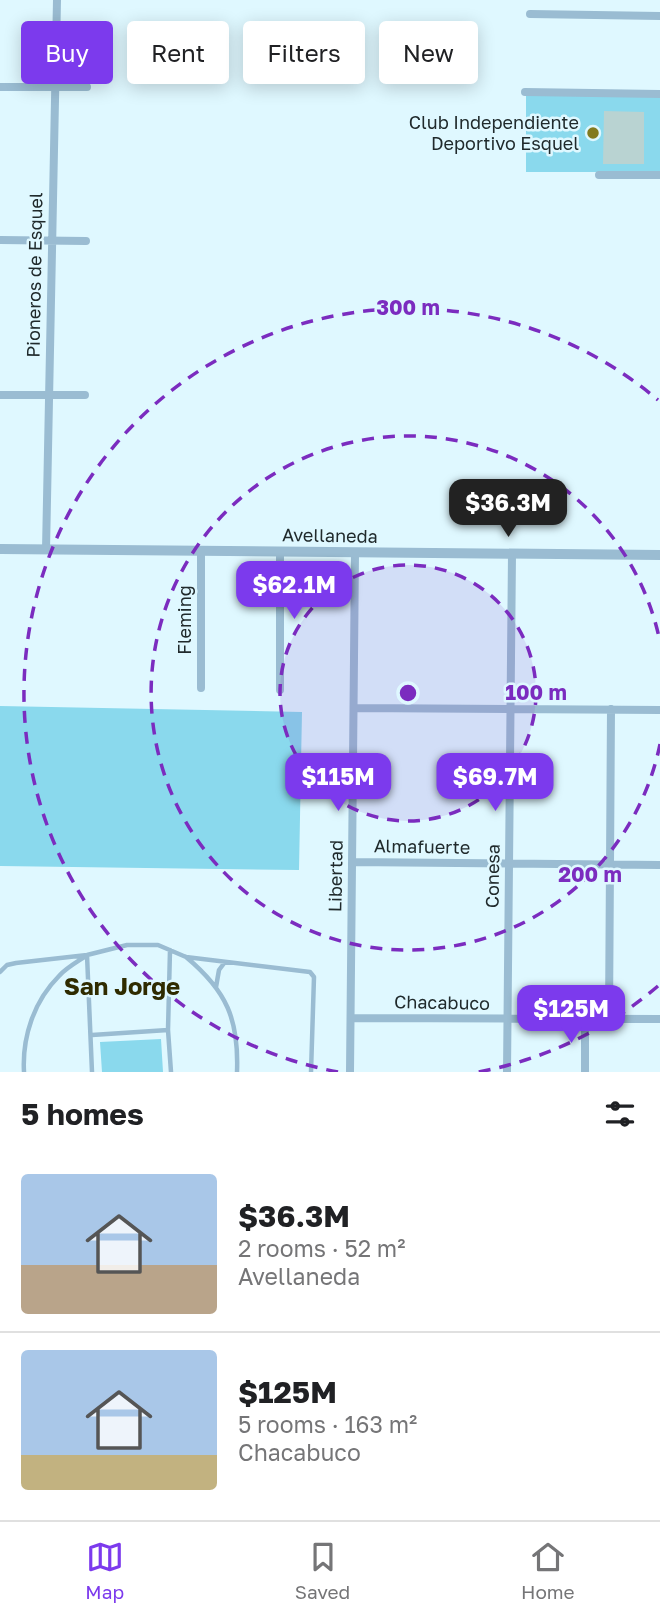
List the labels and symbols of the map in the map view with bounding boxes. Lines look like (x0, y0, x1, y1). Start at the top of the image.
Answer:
place label: Club Independiente Deportivo Esquel (409, 111, 579, 154)
marker: Club Independiente Deportivo Esquel (585, 125, 601, 141)
street label: Pioneros de Esquel (22, 192, 46, 358)
text: 300 m (376, 294, 440, 320)
pin: $36.3M (451, 480, 565, 539)
street label: Avellaneda (282, 523, 378, 547)
pin: $62.1M (237, 562, 351, 621)
street label: Fleming (173, 585, 195, 655)
text: 100 m (505, 679, 567, 705)
centre of rings (396, 681, 420, 705)
pin: $115M (289, 754, 387, 813)
pin: $69.7M (438, 754, 552, 813)
street label: Almafuerte (374, 834, 470, 858)
street label: Libertad (323, 840, 347, 912)
street label: Conesa (480, 844, 504, 908)
text: 200 m (558, 861, 622, 887)
district label: San Jorge (64, 971, 180, 1000)
pin: $125M (522, 986, 620, 1045)
street label: Chacabuco (394, 990, 490, 1014)

